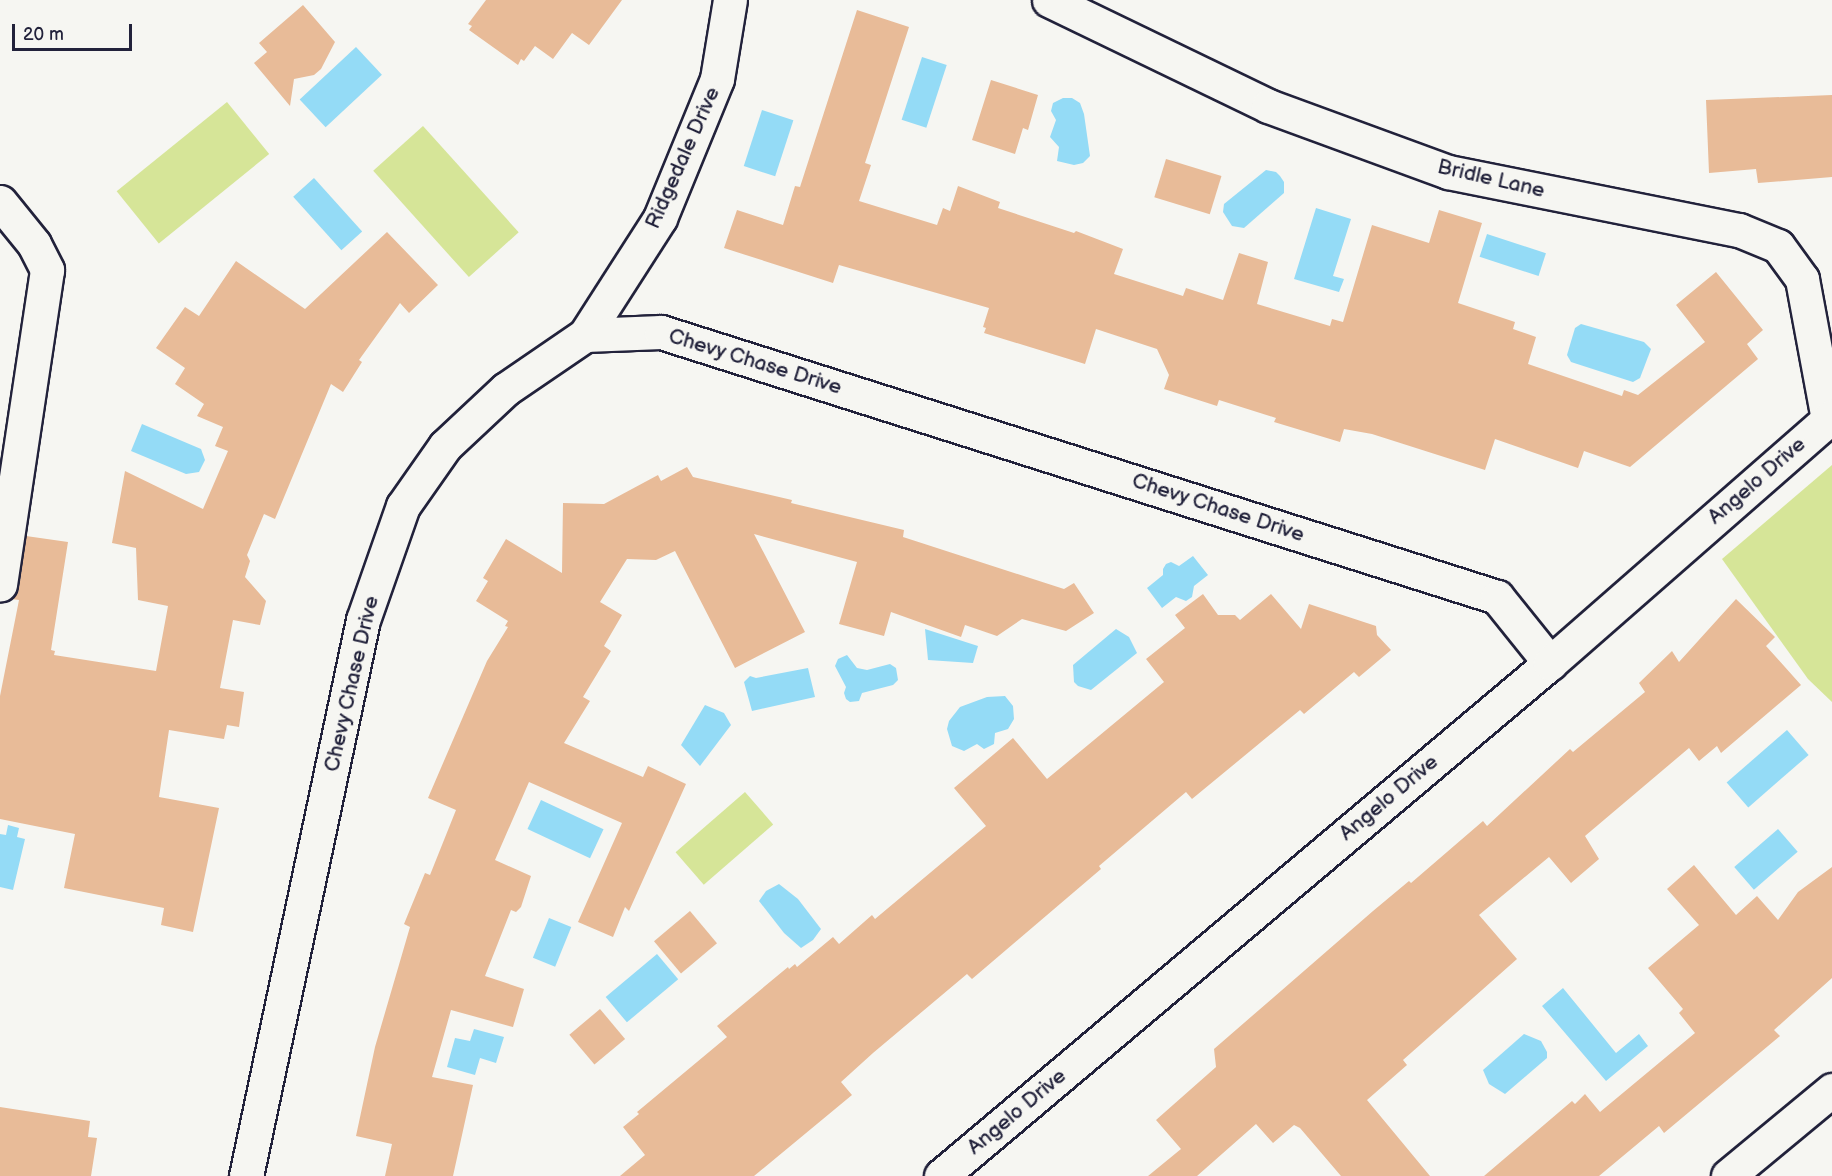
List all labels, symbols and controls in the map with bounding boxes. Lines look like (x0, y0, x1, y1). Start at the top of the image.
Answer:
scale bar (15, 12, 135, 50)
text: 20 m (23, 24, 64, 45)
street label: Ridgedale Drive (640, 83, 726, 233)
street label: Bridle Lane (1435, 154, 1547, 204)
street label: Chevy Chase Drive (665, 323, 845, 401)
street label: Angelo Drive (1703, 432, 1811, 530)
street label: Chevy Chase Drive (1128, 468, 1308, 548)
street label: Chevy Chase Drive (319, 593, 385, 775)
street label: Angelo Drive (1335, 750, 1443, 846)
street label: Angelo Drive (963, 1064, 1071, 1160)

